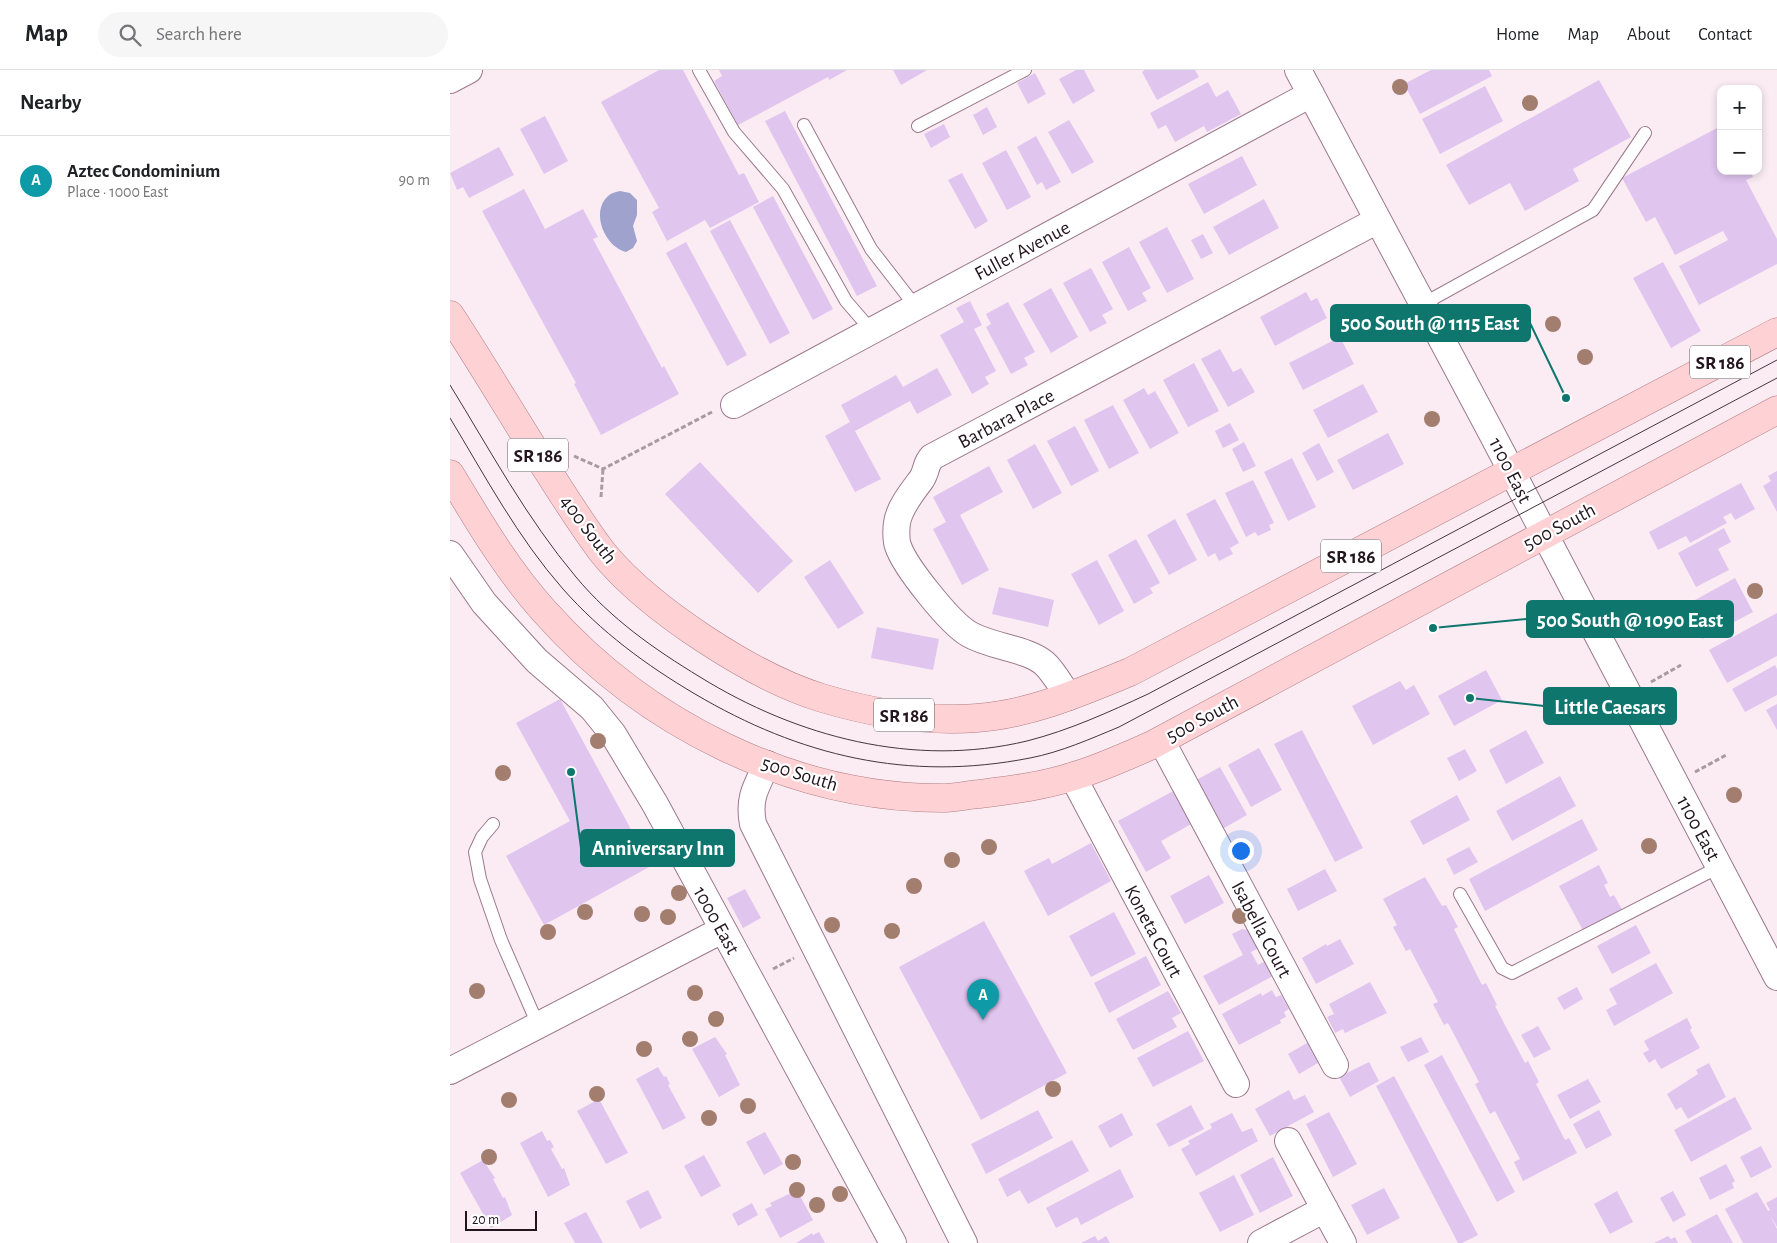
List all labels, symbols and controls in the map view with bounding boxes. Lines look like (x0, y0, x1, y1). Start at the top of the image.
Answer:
search box (98, 12, 448, 57)
icon: search (116, 21, 144, 49)
text: Map (25, 22, 68, 46)
text: Search here (156, 25, 242, 44)
text: Home (1496, 26, 1539, 44)
text: Map (1567, 26, 1599, 44)
text: About (1627, 26, 1670, 44)
text: Contact (1698, 26, 1752, 44)
map controls (1717, 85, 1762, 175)
button: + (1717, 85, 1762, 130)
text: Nearby (20, 92, 81, 113)
button: − (1717, 130, 1762, 175)
text: Aztec Condominium (67, 162, 220, 181)
text: A (31, 172, 41, 188)
text: 90 m (399, 172, 430, 188)
text: Place · 1000 East (67, 184, 168, 200)
street label: Fuller Avenue (971, 217, 1074, 284)
callout: 500 South @ 1115 East (1331, 305, 1530, 341)
text: 500 South @ 1115 East (1341, 313, 1519, 334)
road number: SR 186 (1690, 346, 1750, 378)
street label: Barbara Place (955, 385, 1058, 453)
street label: 1100 East (1485, 435, 1535, 507)
road number: SR 186 (508, 438, 568, 472)
street label: 400 South (556, 492, 620, 568)
street label: 500 South (1520, 500, 1599, 554)
road number: SR 186 (1321, 540, 1381, 572)
callout: 500 South @ 1090 East (1527, 601, 1733, 637)
text: 500 South @ 1090 East (1537, 610, 1723, 631)
callout: Little Caesars (1544, 688, 1676, 724)
street label: 500 South (1163, 692, 1242, 746)
text: Little Caesars (1554, 697, 1666, 718)
road number: SR 186 (874, 698, 934, 732)
street label: 500 South (759, 753, 840, 795)
street label: 1100 East (1673, 793, 1724, 865)
callout: Anniversary Inn (581, 830, 734, 866)
text: Anniversary Inn (592, 838, 724, 859)
your location (1228, 838, 1254, 864)
street label: Isabella Court (1227, 878, 1295, 982)
street label: Koneta Court (1121, 882, 1186, 981)
street label: 1000 East (689, 883, 743, 958)
pin: A (967, 979, 999, 1020)
scale bar (465, 1208, 538, 1231)
text: 20 m (472, 1213, 499, 1227)

